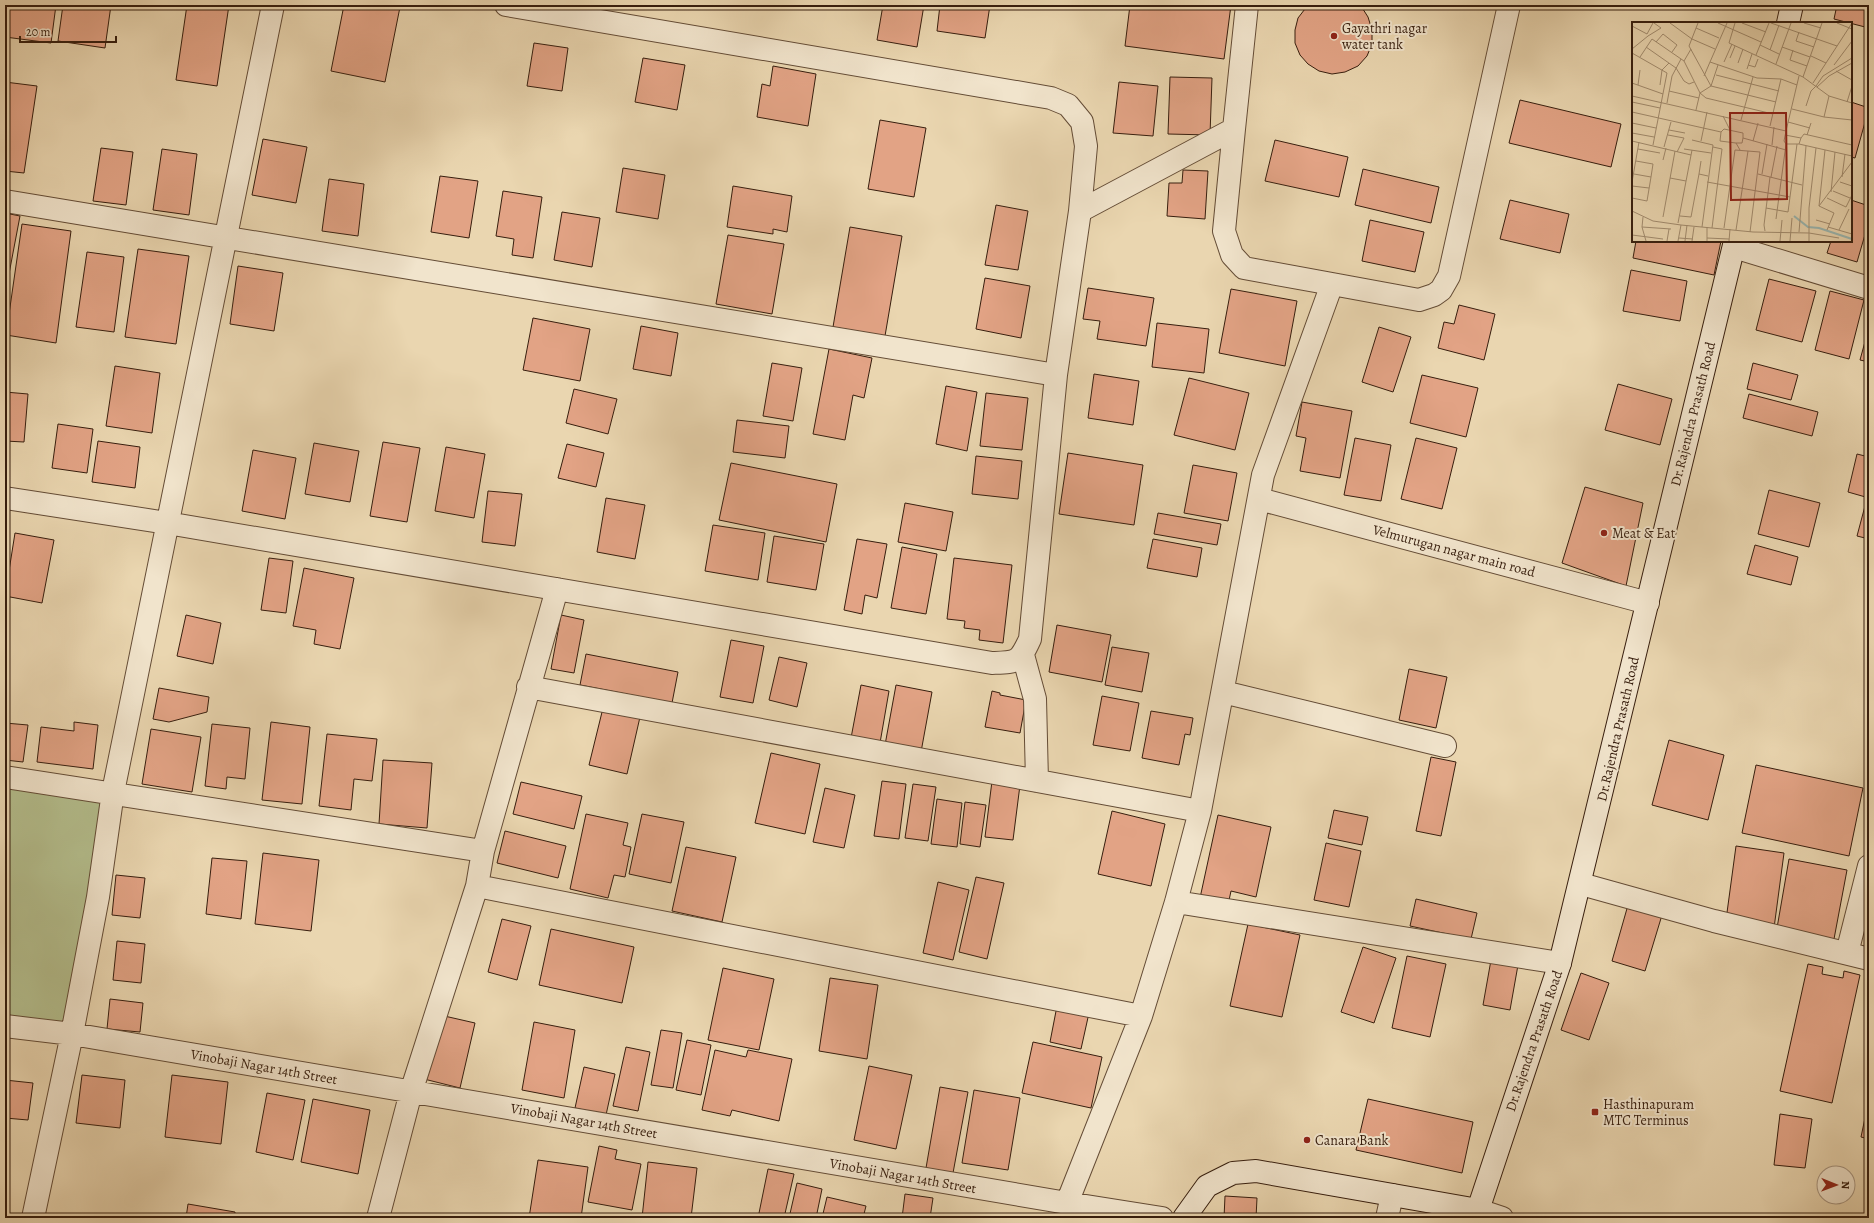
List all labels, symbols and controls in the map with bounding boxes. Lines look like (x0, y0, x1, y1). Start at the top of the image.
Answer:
scale bar (20, 18, 116, 44)
place label: Gayathri nagar water tank (1341, 19, 1428, 54)
inset map (1632, 22, 1852, 242)
text: 20 m (26, 24, 50, 40)
marker: Gayathri nagar water tank (1329, 31, 1339, 41)
street label: Dr.Rajendra Prasath Road (1666, 339, 1720, 488)
street label: Velmurugan nagar main road (1370, 520, 1538, 582)
place label: Meat & Eat (1612, 524, 1676, 543)
marker: Meat & Eat (1599, 528, 1609, 538)
street label: Dr.Rajendra Prasath Road (1592, 654, 1644, 803)
street label: Dr.Rajendra Prasath Road (1501, 967, 1567, 1114)
street label: Vinobaji Nagar 14th Street (188, 1045, 339, 1089)
place label: Hasthinapuram MTC Terminus (1603, 1095, 1694, 1130)
street label: Vinobaji Nagar 14th Street (508, 1099, 659, 1143)
marker: Hasthinapuram MTC Terminus (1590, 1107, 1600, 1117)
place label: Canara Bank (1315, 1131, 1389, 1150)
marker: Canara Bank (1302, 1135, 1312, 1145)
street label: Vinobaji Nagar 14th Street (827, 1154, 978, 1198)
north arrow (1816, 1165, 1856, 1205)
text: N (1838, 1181, 1853, 1189)

